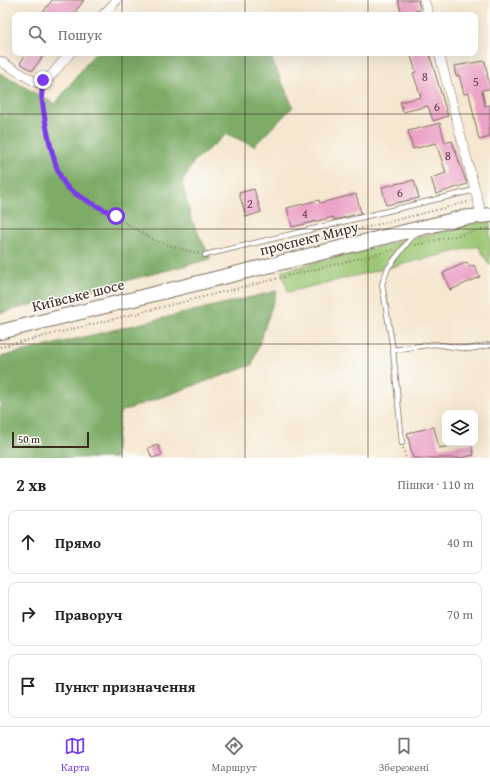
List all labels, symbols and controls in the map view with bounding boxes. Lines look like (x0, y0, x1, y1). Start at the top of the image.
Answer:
search box (12, 12, 478, 56)
icon: search (26, 23, 48, 45)
text: Пошук (58, 24, 102, 45)
house number: 8 (422, 67, 428, 86)
route end (34, 71, 52, 89)
house number: 5 (473, 72, 479, 91)
house number: 6 (434, 97, 440, 116)
house number: 8 (445, 146, 451, 165)
house number: 6 (397, 183, 403, 202)
house number: 2 (247, 194, 253, 213)
house number: 4 (302, 204, 308, 223)
route start (107, 207, 125, 225)
street label: проспект Миру (257, 215, 361, 260)
street label: Київське шосе (30, 273, 126, 317)
map controls (442, 410, 478, 446)
button: layers (442, 410, 478, 446)
scale bar (12, 430, 89, 449)
text: 50 m (18, 431, 40, 447)
text: 2 хв (16, 472, 46, 497)
text: Пішки · 110 m (397, 475, 474, 494)
icon: ahead (17, 531, 39, 553)
text: Прямо (55, 532, 101, 553)
text: 40 m (447, 533, 473, 552)
icon: right (17, 603, 39, 625)
text: Праворуч (55, 604, 122, 625)
text: 70 m (447, 605, 473, 624)
icon: arrive (17, 675, 39, 697)
text: Пункт призначення (55, 676, 196, 697)
tab: Карта (61, 735, 90, 775)
tab: Маршрут (212, 735, 257, 775)
tab: Збережені (379, 735, 429, 775)

